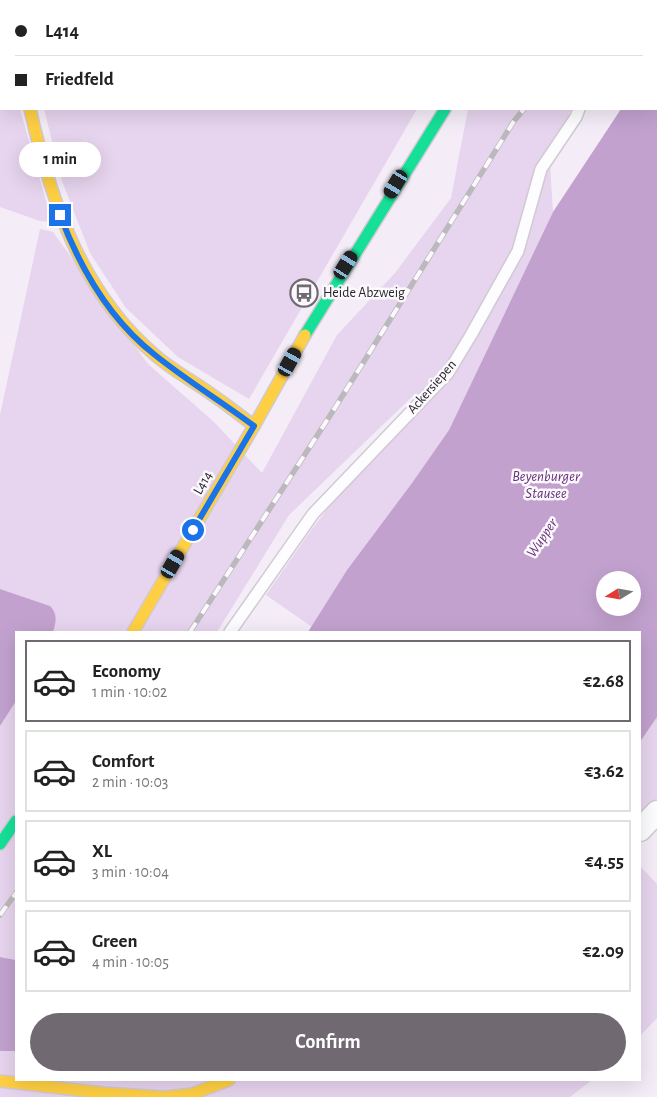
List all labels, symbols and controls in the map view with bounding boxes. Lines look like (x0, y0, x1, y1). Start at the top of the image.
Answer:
text: L414 (45, 22, 79, 41)
text: Friedfeld (45, 70, 114, 89)
callout: 1 min (19, 142, 101, 178)
text: 1 min (43, 151, 77, 167)
car (381, 167, 410, 201)
route end (49, 204, 71, 226)
car (331, 248, 360, 282)
bus stop icon: Heide Abzweig (289, 278, 319, 308)
place label: Heide Abzweig (323, 286, 405, 300)
car (276, 345, 303, 379)
street label: Ackersiepen (405, 357, 459, 417)
street label: L414 (191, 469, 215, 497)
water label: Beyenburger Stausee (512, 469, 581, 501)
water label: Wupper (524, 515, 561, 560)
route start (182, 519, 204, 541)
car (159, 547, 186, 581)
north arrow (596, 571, 641, 616)
map controls (596, 571, 641, 616)
icon: car (32, 659, 77, 704)
text: Economy (92, 662, 161, 681)
text: €2.68 (583, 672, 624, 691)
text: 1 min · 10:02 (92, 684, 167, 700)
icon: car (32, 749, 77, 794)
text: Comfort (92, 752, 154, 771)
text: €3.62 (584, 762, 624, 781)
text: 2 min · 10:03 (92, 774, 168, 790)
icon: car (32, 839, 77, 884)
text: XL (92, 842, 112, 861)
text: €4.55 (585, 852, 624, 871)
text: 3 min · 10:04 (92, 864, 169, 880)
icon: car (32, 929, 77, 974)
text: Green (92, 932, 138, 951)
text: €2.09 (583, 942, 624, 961)
text: 4 min · 10:05 (92, 954, 169, 970)
button: Confirm (30, 1013, 626, 1071)

